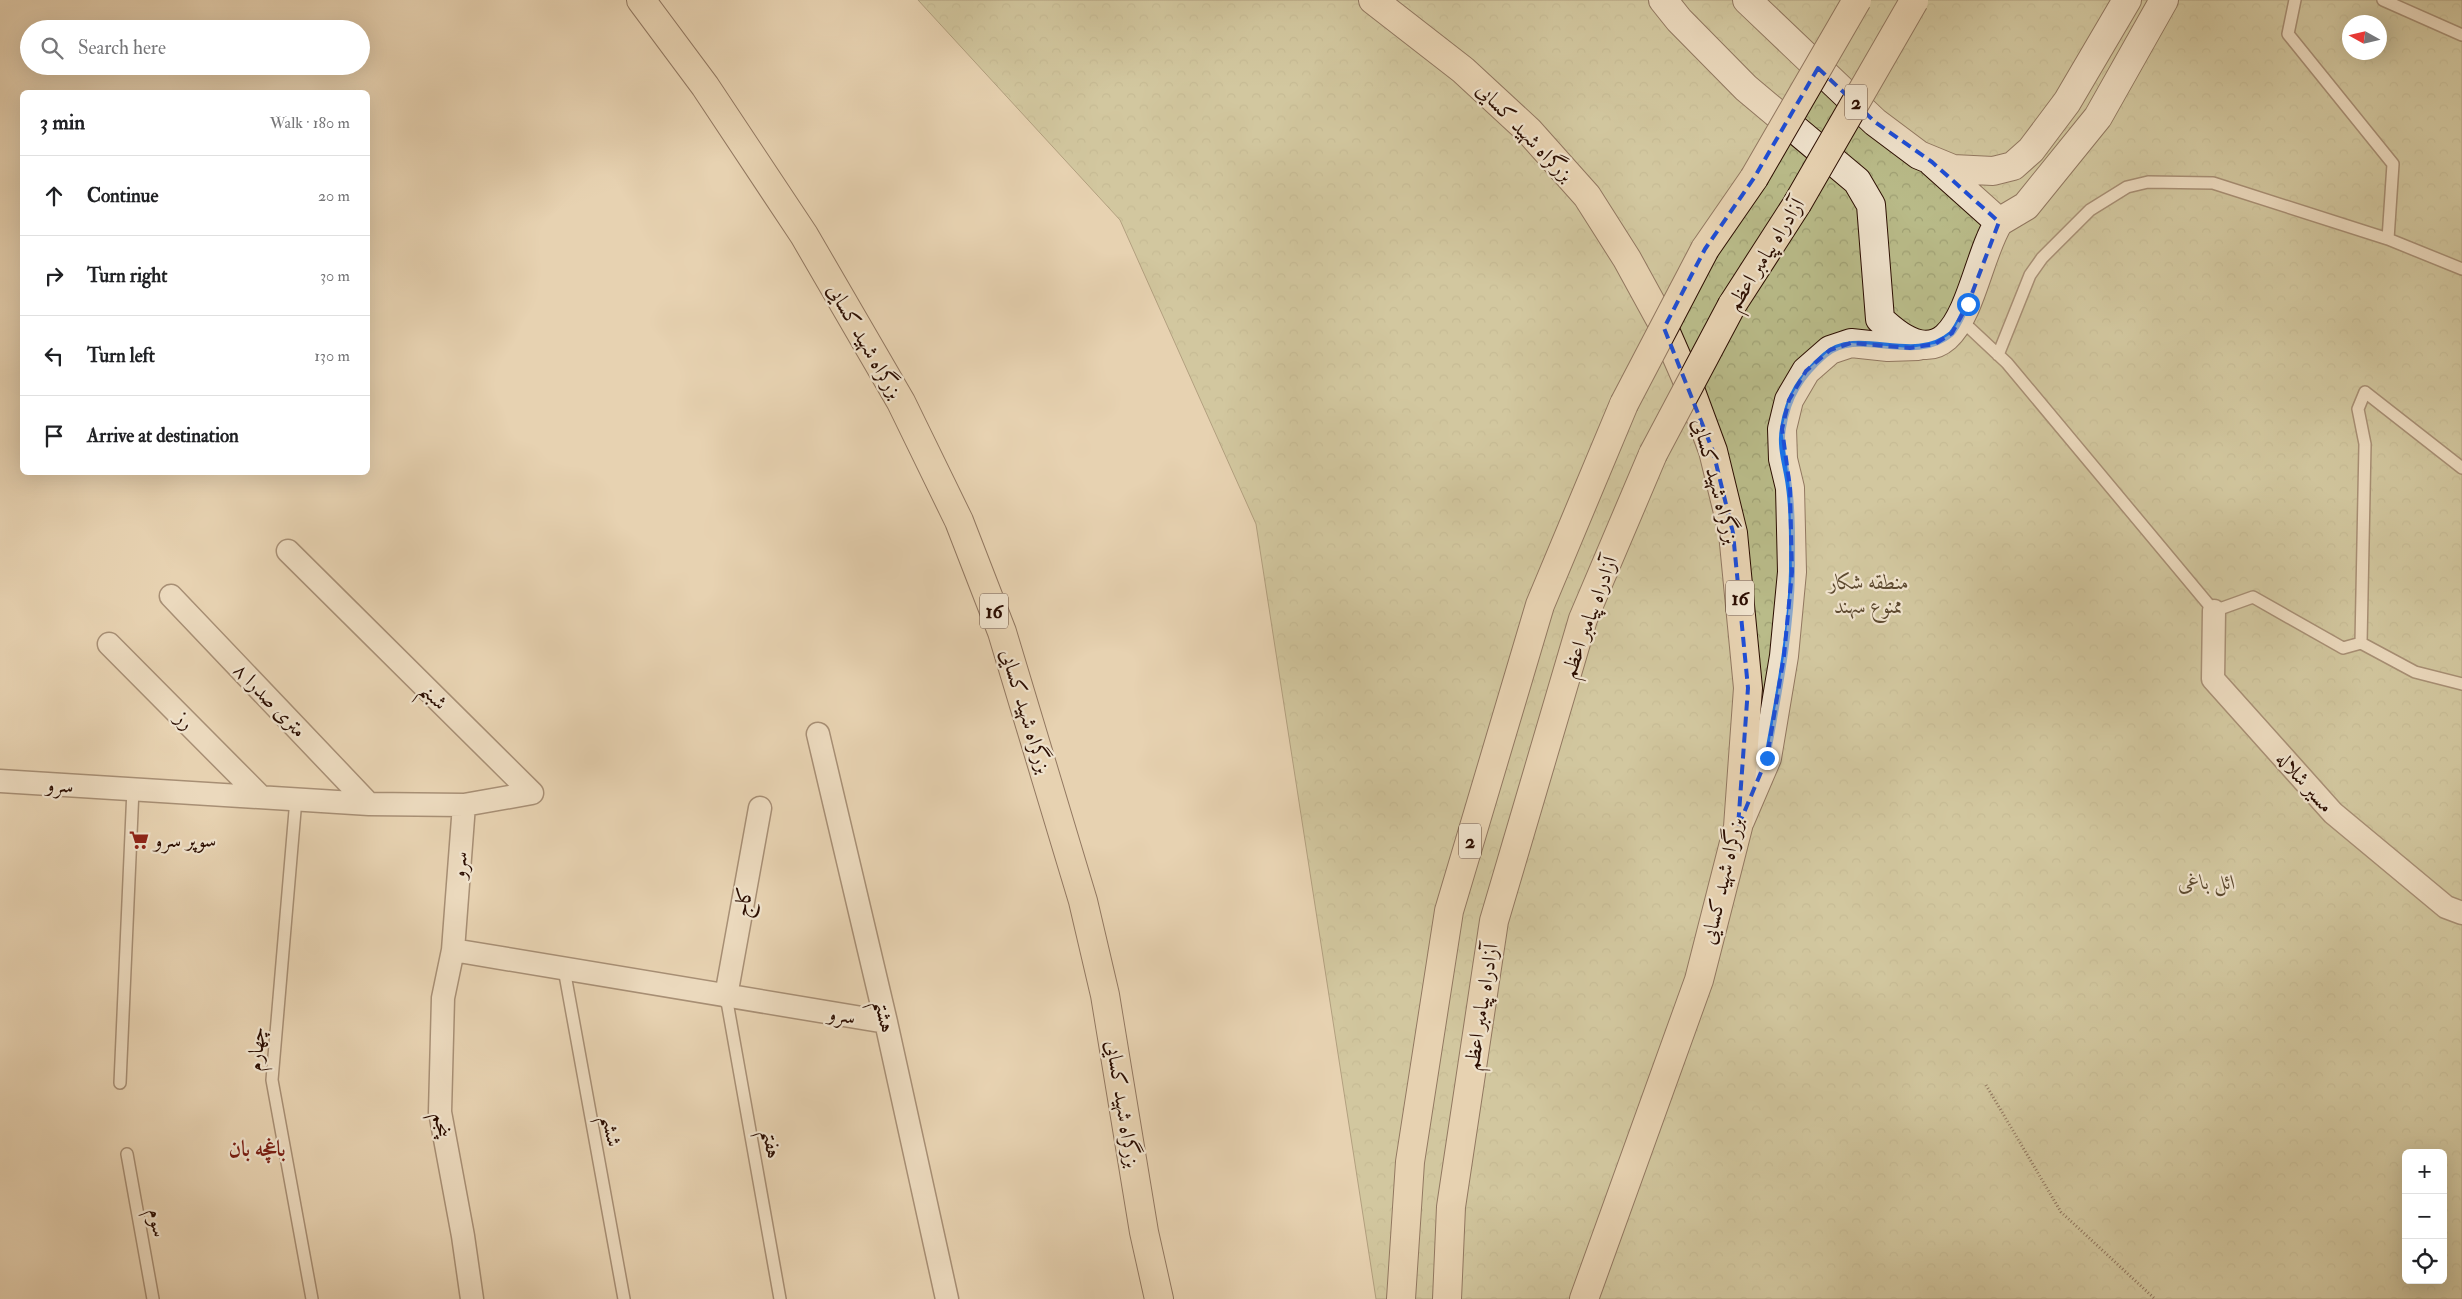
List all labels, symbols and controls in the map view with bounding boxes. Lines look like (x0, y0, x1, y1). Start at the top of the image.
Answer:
north arrow (2342, 15, 2387, 60)
search box (20, 20, 370, 75)
icon: search (38, 34, 66, 62)
text: Search here (78, 36, 166, 60)
street label: بزرگراه شهید کسایی (1470, 76, 1580, 188)
road number: 2 (1845, 84, 1867, 120)
text: 3 min (40, 109, 85, 136)
text: Walk · 180 m (270, 113, 350, 133)
icon: ahead (40, 182, 68, 210)
text: Continue (87, 184, 158, 208)
text: 20 m (318, 186, 350, 206)
street label: آزادراه پیامبر اعظم (1720, 191, 1817, 319)
icon: right (40, 262, 68, 290)
text: Turn right (87, 264, 167, 288)
text: 30 m (320, 266, 350, 286)
street label: بزرگراه شهید کسایی (821, 278, 910, 404)
route start (1957, 293, 1980, 316)
icon: left (40, 342, 68, 370)
text: Turn left (87, 344, 155, 368)
text: 130 m (314, 346, 350, 366)
street label: بزرگراه شهید کسایی (1686, 415, 1746, 547)
icon: arrive (40, 422, 68, 450)
text: Arrive at destination (87, 424, 239, 448)
street label: آزادراه پیامبر اعظم (1555, 550, 1630, 684)
park label: منطقه شکار ممنوع سهند (1827, 569, 1909, 624)
road number: 16 (1726, 580, 1754, 616)
road number: 16 (980, 594, 1008, 628)
street label: بزرگراه شهید کسایی (994, 645, 1058, 777)
street label: ۸ متری صدرا (227, 657, 312, 744)
street label: شبنم (409, 677, 453, 721)
street label: رز (168, 703, 200, 736)
street label: مسیر شلاله (2270, 746, 2339, 819)
route end (1756, 747, 1779, 770)
street label: سرو (44, 771, 74, 800)
street label: بزرگراه شهید کسایی (1694, 815, 1750, 947)
road number: 2 (1459, 824, 1481, 858)
place label: سوپر سرو (152, 827, 217, 854)
supermarket icon: سوپر سرو (128, 829, 150, 851)
street label: سرو (445, 851, 474, 882)
park label: ائل باغی (2178, 869, 2236, 897)
street label: کاج (728, 885, 764, 920)
street label: آزادراه پیامبر اعظم (1458, 939, 1511, 1073)
street label: هشتم (861, 997, 901, 1037)
street label: سرو (824, 1000, 857, 1031)
street label: چهارم (241, 1026, 276, 1073)
street label: بزرگراه شهید کسایی (1099, 1038, 1147, 1170)
street label: پنجم (421, 1111, 458, 1142)
street label: ششم (589, 1113, 628, 1150)
street label: هفتم (749, 1127, 787, 1162)
district label: باغچه بان (228, 1135, 286, 1164)
map controls (2402, 1149, 2447, 1284)
button: + (2402, 1149, 2447, 1194)
button: − (2402, 1194, 2447, 1239)
street label: سوم (138, 1207, 173, 1240)
button: locate (2402, 1239, 2447, 1284)

